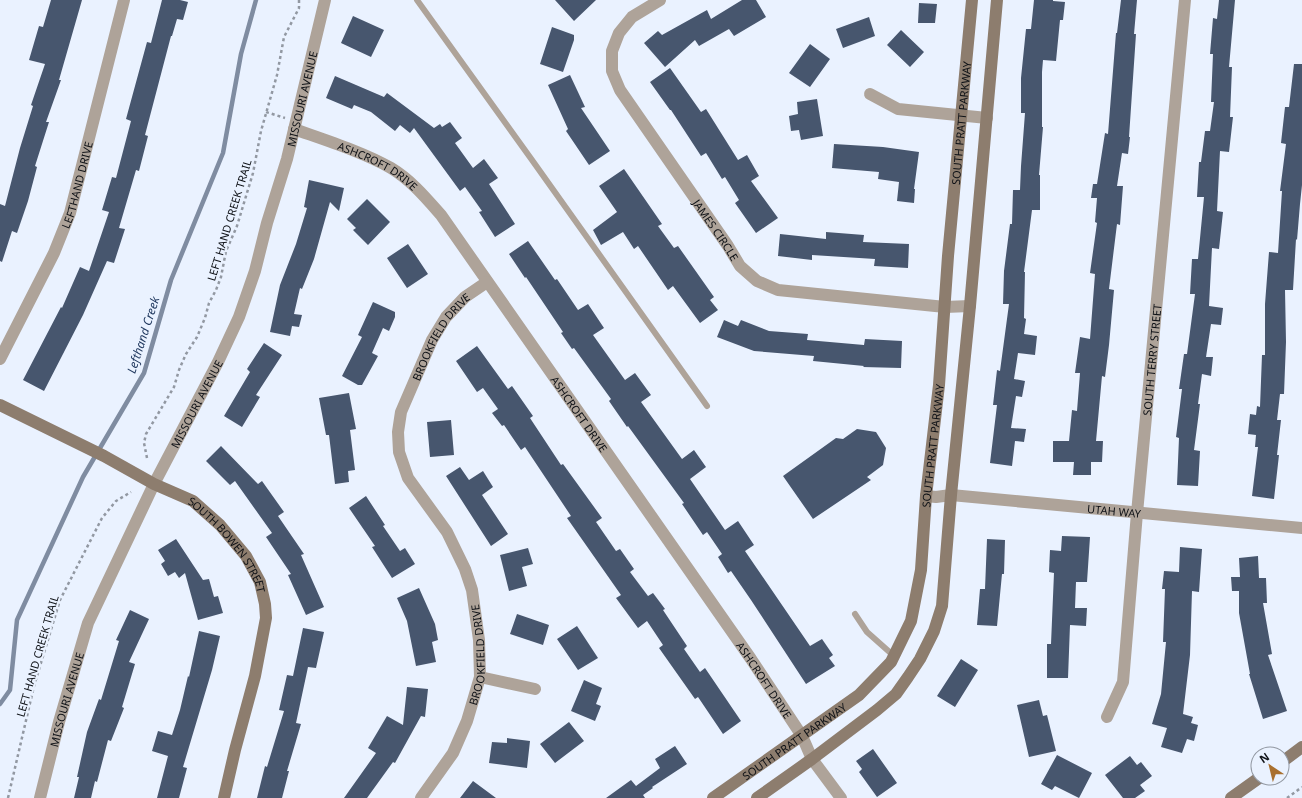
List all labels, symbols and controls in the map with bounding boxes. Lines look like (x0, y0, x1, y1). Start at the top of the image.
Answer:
street label: MISSOURI AVENUE (283, 49, 320, 148)
street label: SOUTH PRATT PARKWAY (947, 60, 974, 186)
street label: ASHCROFT DRIVE (336, 138, 421, 193)
street label: LEFTHAND DRIVE (57, 140, 95, 230)
street label: LEFT HAND CREEK TRAIL (203, 157, 255, 283)
street label: JAMES CIRCLE (690, 195, 743, 263)
street label: BROOKFIELD DRIVE (408, 289, 472, 383)
water label: Lefthand Creek (123, 293, 164, 376)
street label: SOUTH TERRY STREET (1139, 303, 1164, 416)
street label: MISSOURI AVENUE (167, 357, 225, 451)
street label: ASHCROFT DRIVE (548, 373, 612, 455)
street label: SOUTH PRATT PARKWAY (918, 382, 947, 508)
street label: SOUTH BOWEN STREET (186, 493, 270, 594)
street label: UTAH WAY (1087, 500, 1142, 520)
street label: LEFT HAND CREEK TRAIL (12, 593, 62, 719)
street label: BROOKFIELD DRIVE (465, 604, 488, 707)
street label: ASHCROFT DRIVE (733, 638, 796, 721)
street label: MISSOURI AVENUE (46, 650, 87, 748)
street label: SOUTH PRATT PARKWAY (739, 699, 850, 783)
north arrow (1250, 746, 1290, 786)
text: N (1256, 749, 1272, 766)

